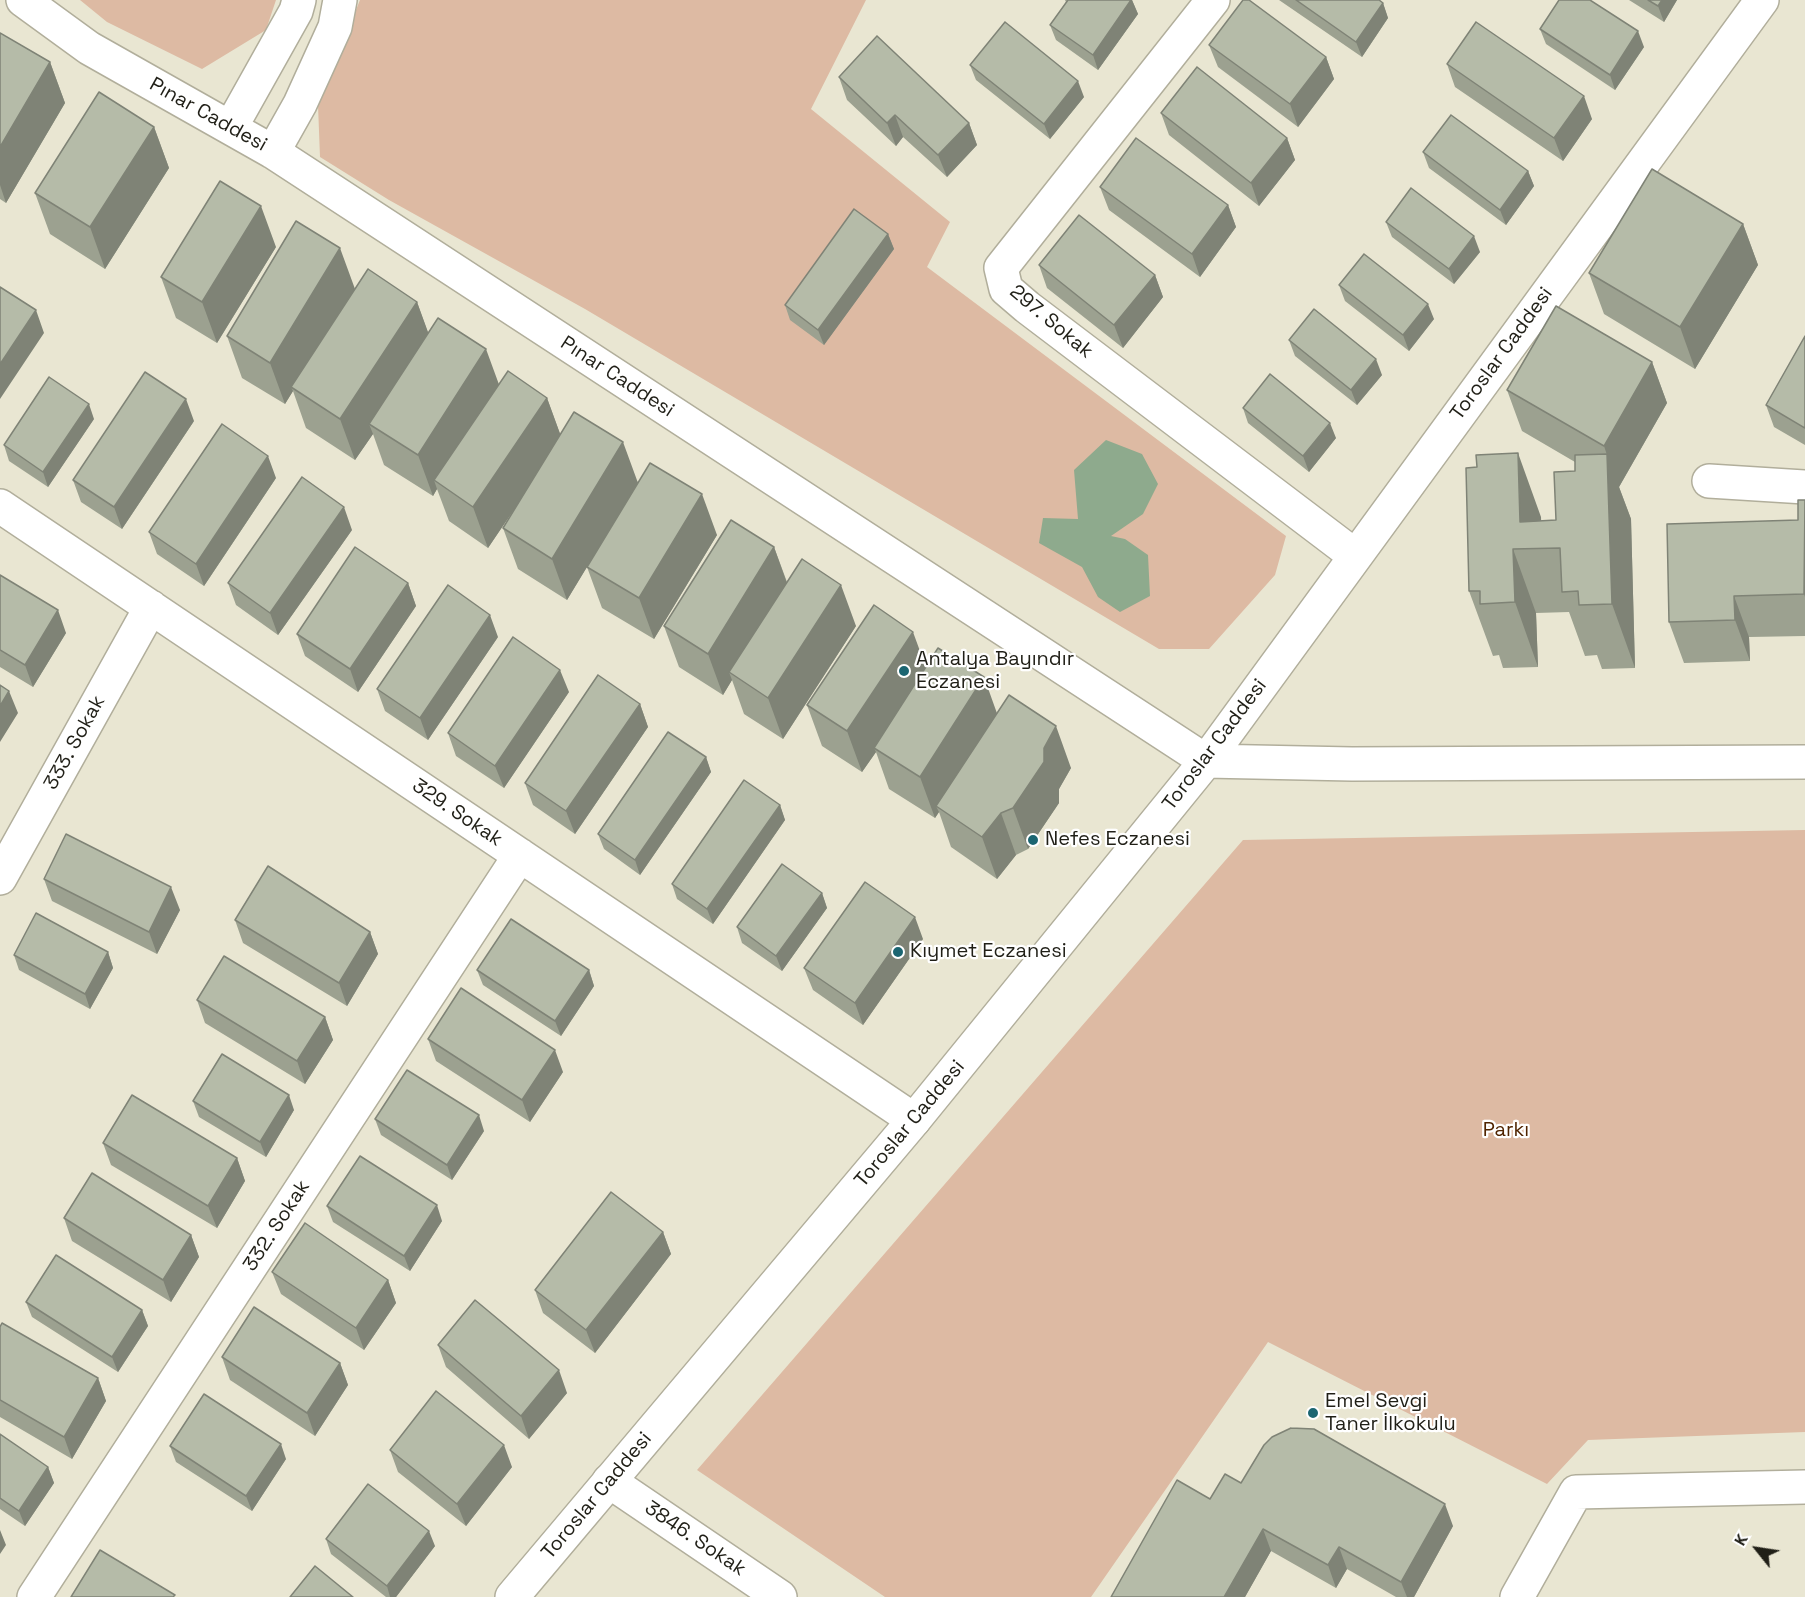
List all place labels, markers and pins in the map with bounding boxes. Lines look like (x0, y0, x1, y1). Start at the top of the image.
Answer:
place label: Antalya Bayındır Eczanesi (916, 648, 1074, 695)
marker: Antalya Bayındır Eczanesi (897, 664, 911, 678)
place label: Nefes Eczanesi (1045, 828, 1190, 852)
marker: Nefes Eczanesi (1026, 833, 1040, 847)
place label: Kıymet Eczanesi (910, 940, 1067, 964)
marker: Kıymet Eczanesi (891, 945, 905, 959)
place label: Emel Sevgi Taner İlkokulu (1325, 1390, 1456, 1437)
marker: Emel Sevgi Taner İlkokulu (1306, 1406, 1320, 1420)

